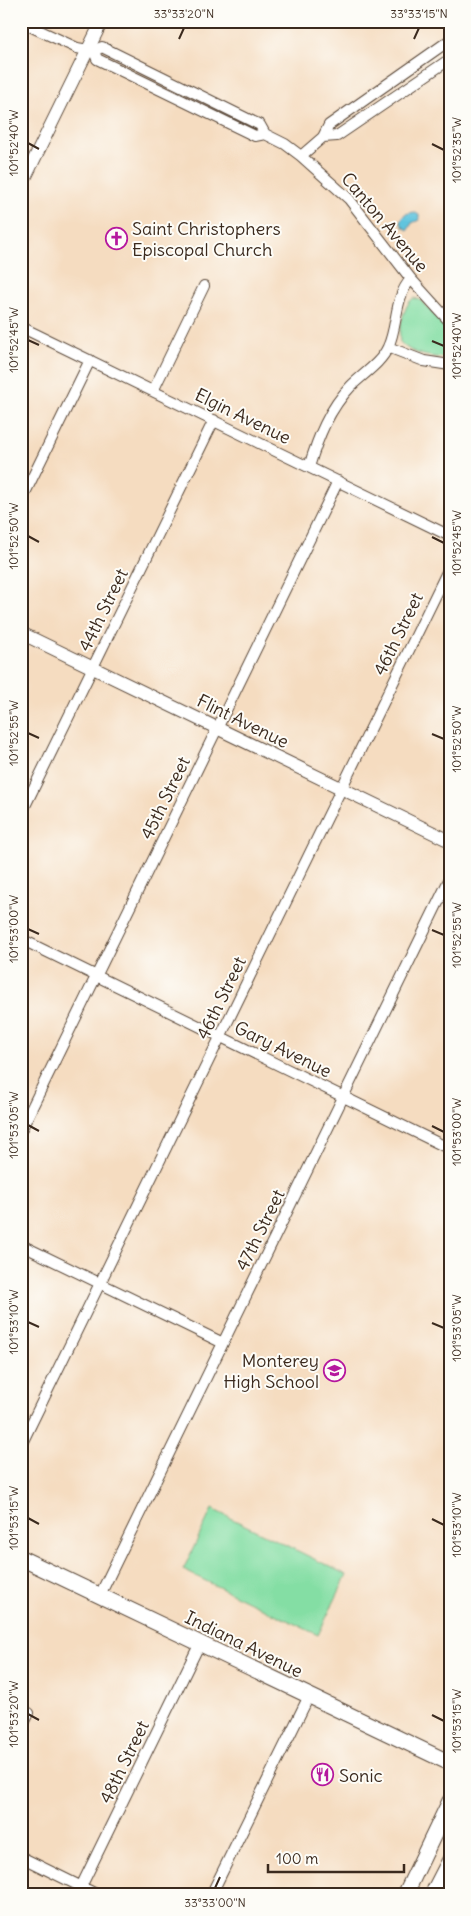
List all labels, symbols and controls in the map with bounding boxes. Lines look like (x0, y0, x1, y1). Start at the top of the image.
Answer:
text: 33°33'20"N (154, 6, 214, 21)
text: 33°33'15"N (390, 6, 448, 21)
text: 101°52'40"W (6, 110, 21, 176)
text: 101°52'35"W (449, 117, 464, 183)
street label: Canton Avenue (337, 167, 433, 277)
place label: Saint Christophers Episcopal Church (132, 217, 281, 261)
church icon: Saint Christophers Episcopal Church (104, 226, 128, 250)
text: 101°52'45"W (6, 307, 21, 373)
text: 101°52'40"W (449, 313, 464, 379)
street label: Elgin Avenue (191, 383, 295, 449)
text: 101°52'50"W (6, 502, 21, 570)
text: 101°52'45"W (449, 510, 464, 576)
street label: 44th Street (73, 565, 133, 655)
street label: 46th Street (368, 589, 428, 679)
street label: Flint Avenue (193, 689, 293, 753)
text: 101°52'55"W (6, 700, 21, 766)
text: 101°52'50"W (449, 705, 464, 773)
street label: 45th Street (135, 753, 195, 843)
text: 101°53'00"W (6, 895, 21, 963)
text: 101°52'55"W (449, 902, 464, 968)
street label: 46th Street (191, 953, 251, 1043)
street label: Gary Avenue (231, 1016, 335, 1082)
text: 101°53'05"W (6, 1091, 21, 1159)
text: 101°53'00"W (449, 1098, 464, 1166)
street label: 47th Street (230, 1185, 290, 1275)
text: 101°53'10"W (6, 1289, 21, 1355)
text: 101°53'05"W (449, 1294, 464, 1362)
place label: Monterey High School (224, 1349, 319, 1393)
school or university icon: Monterey High School (323, 1358, 347, 1382)
text: 101°53'15"W (6, 1486, 21, 1550)
text: 101°53'10"W (449, 1492, 464, 1558)
street label: Indiana Avenue (181, 1606, 307, 1682)
text: 101°53'20"W (6, 1680, 21, 1747)
text: 101°53'15"W (449, 1689, 464, 1753)
street label: 48th Street (94, 1717, 154, 1807)
restaurant icon: Sonic (311, 1763, 335, 1787)
place label: Sonic (339, 1764, 383, 1787)
scale bar (268, 1841, 405, 1873)
text: 100 m (276, 1849, 318, 1868)
text: 33°33'00"N (184, 1895, 246, 1910)

